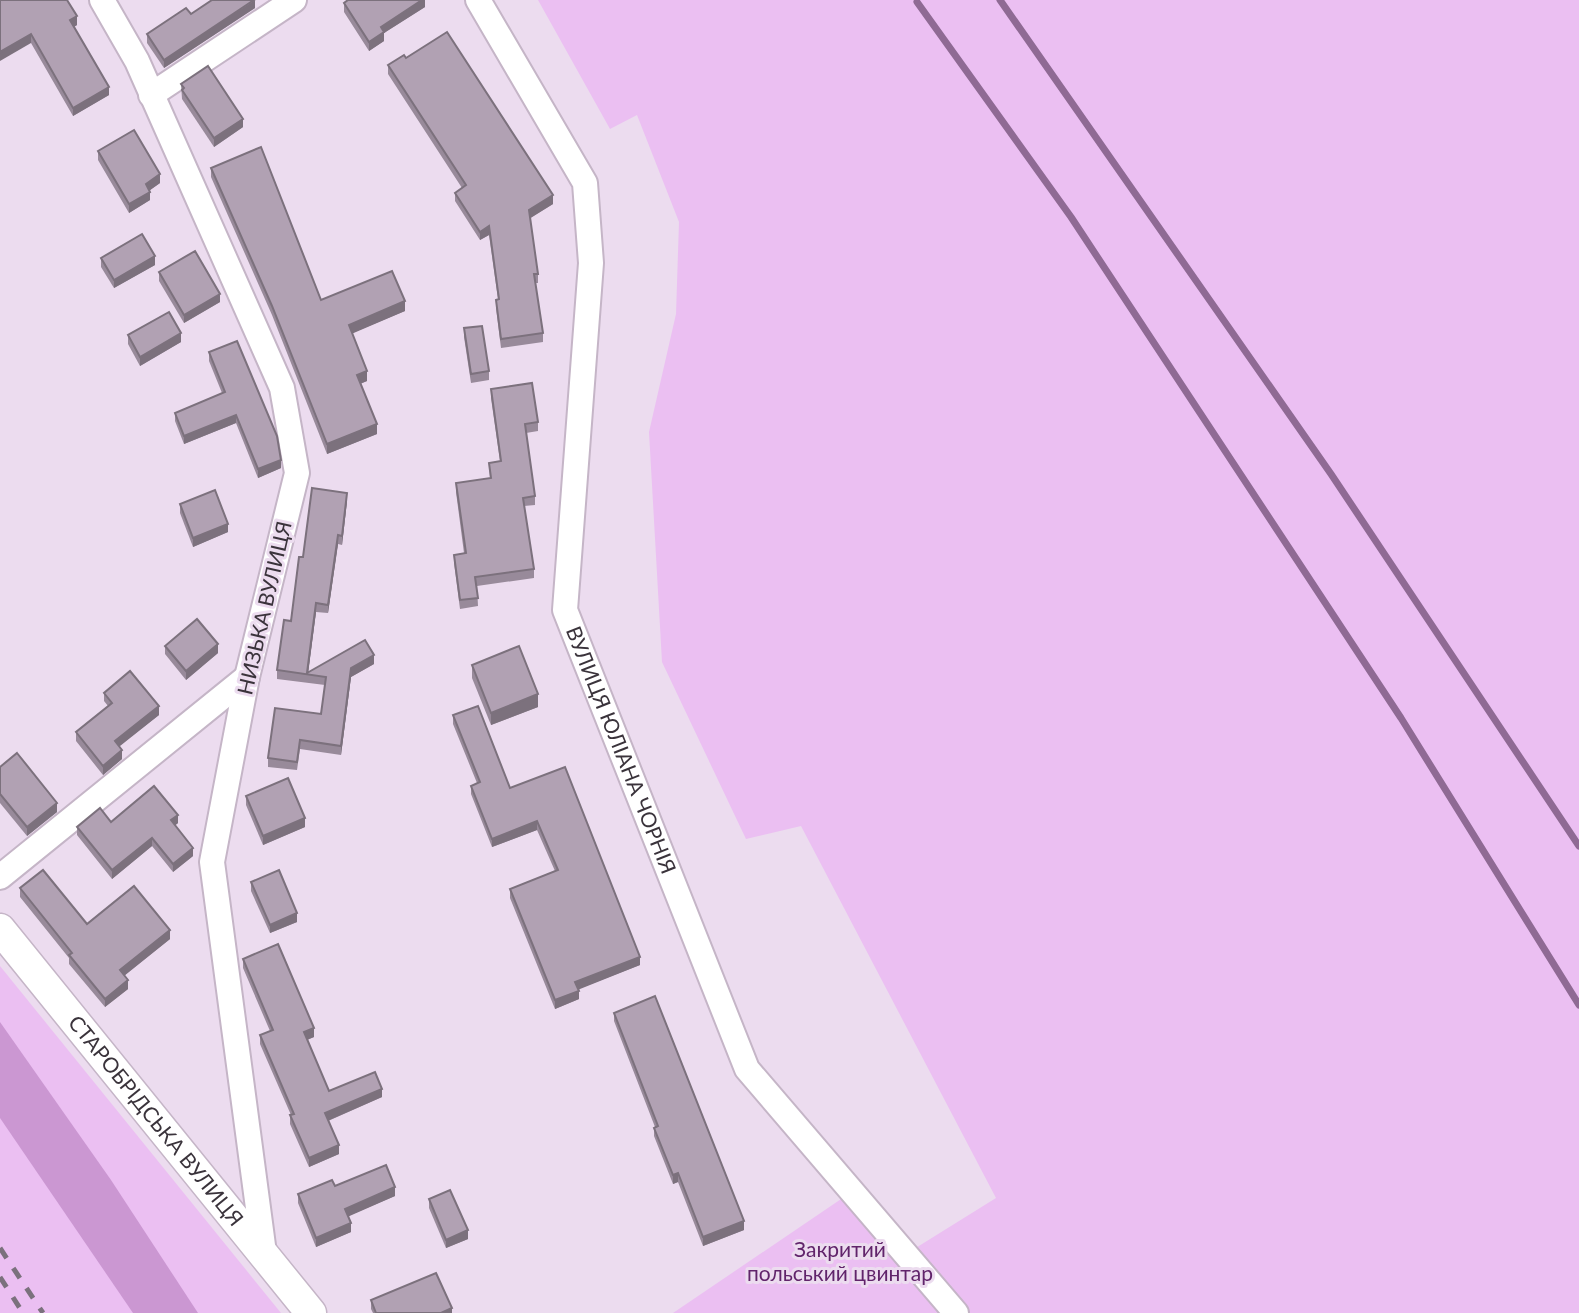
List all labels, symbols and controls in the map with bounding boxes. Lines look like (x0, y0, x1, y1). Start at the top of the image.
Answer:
street label: НИЗЬКА ВУЛИЦЯ (231, 518, 296, 697)
street label: ВУЛИЦЯ ЮЛІАНА ЧОРНІЯ (562, 622, 682, 877)
street label: СТАРОБРІДСЬКА ВУЛИЦЯ (64, 1010, 249, 1230)
park label: Закритий польський цвинтар (747, 1236, 933, 1285)

